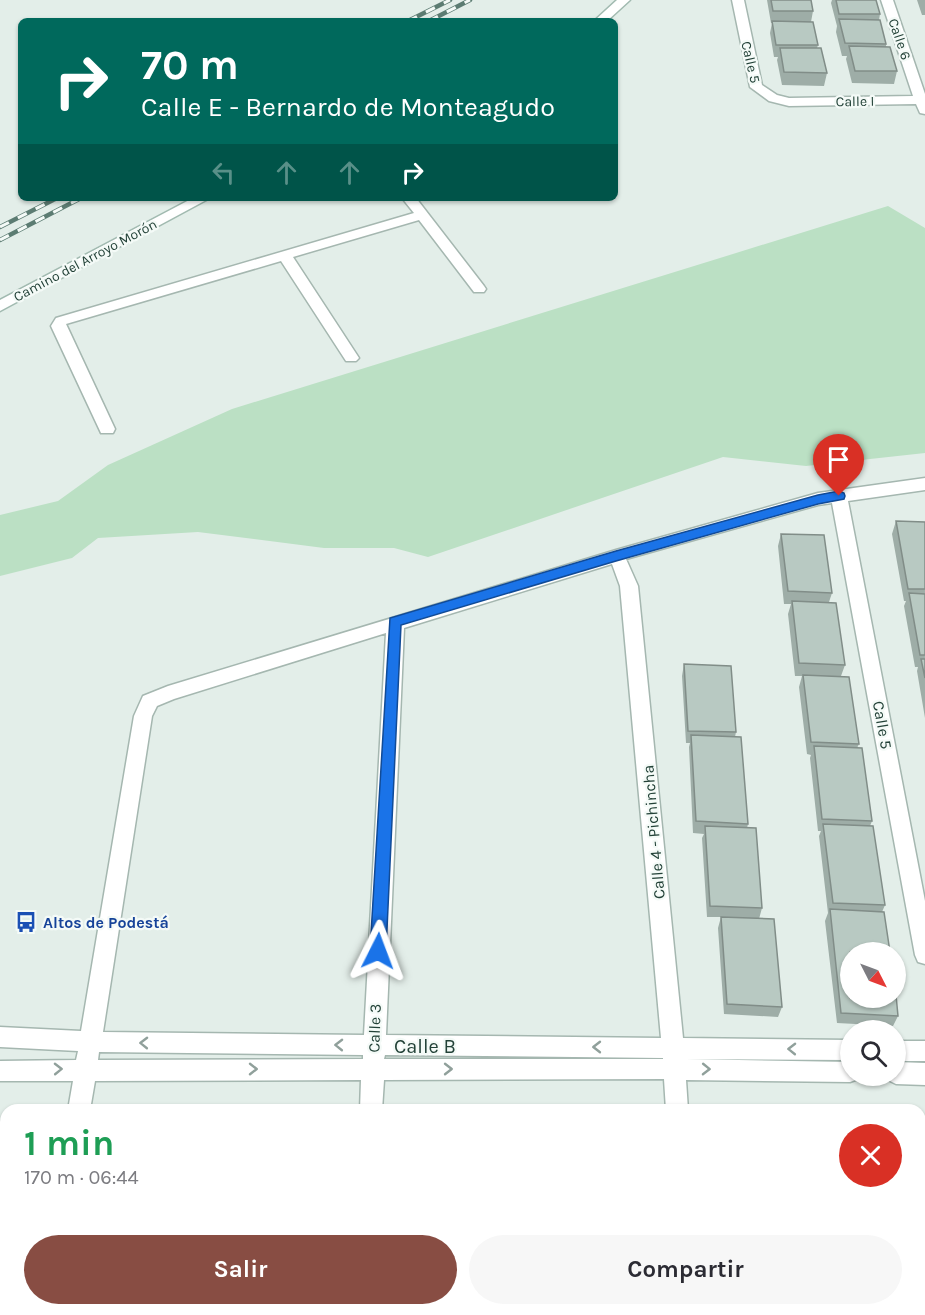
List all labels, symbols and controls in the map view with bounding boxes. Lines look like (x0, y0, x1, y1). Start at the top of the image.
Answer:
street label: Calle 6 (885, 16, 915, 62)
street label: Calle 5 (737, 39, 764, 85)
text: 70 m (141, 40, 239, 90)
icon: right (42, 42, 120, 120)
text: Calle E - Bernardo de Monteagudo (141, 91, 555, 123)
street label: Calle I (836, 93, 874, 110)
icon: left (207, 156, 240, 189)
icon: ahead (270, 156, 303, 189)
icon: ahead (333, 156, 366, 189)
icon: right (396, 156, 429, 189)
street label: Camino del Arroyo Morón (11, 215, 160, 305)
pin (813, 434, 864, 496)
icon: arrive (822, 443, 855, 476)
street label: Calle 5 (869, 699, 896, 751)
street label: Calle 4 - Pichincha (638, 764, 669, 900)
bus stop icon: Altos de Podestá (14, 910, 38, 934)
place label: Altos de Podestá (43, 913, 169, 932)
position arrow (346, 919, 410, 983)
north arrow (840, 942, 906, 1008)
map controls (840, 942, 906, 1086)
street label: Calle 3 (364, 1003, 385, 1053)
button: search (840, 1020, 906, 1086)
street label: Calle B (394, 1035, 456, 1058)
one-way arrow (140, 1037, 149, 1049)
one-way arrow (335, 1039, 344, 1051)
one-way arrow (593, 1040, 602, 1053)
one-way arrow (788, 1043, 797, 1055)
one-way arrow (54, 1063, 63, 1076)
one-way arrow (249, 1063, 258, 1075)
one-way arrow (444, 1063, 453, 1075)
one-way arrow (702, 1063, 711, 1075)
text: 1 min (24, 1122, 114, 1164)
button: close (839, 1124, 902, 1187)
text: 170 m · 06:44 (24, 1166, 139, 1189)
button: Salir (24, 1235, 457, 1304)
button: Compartir (469, 1235, 902, 1304)

